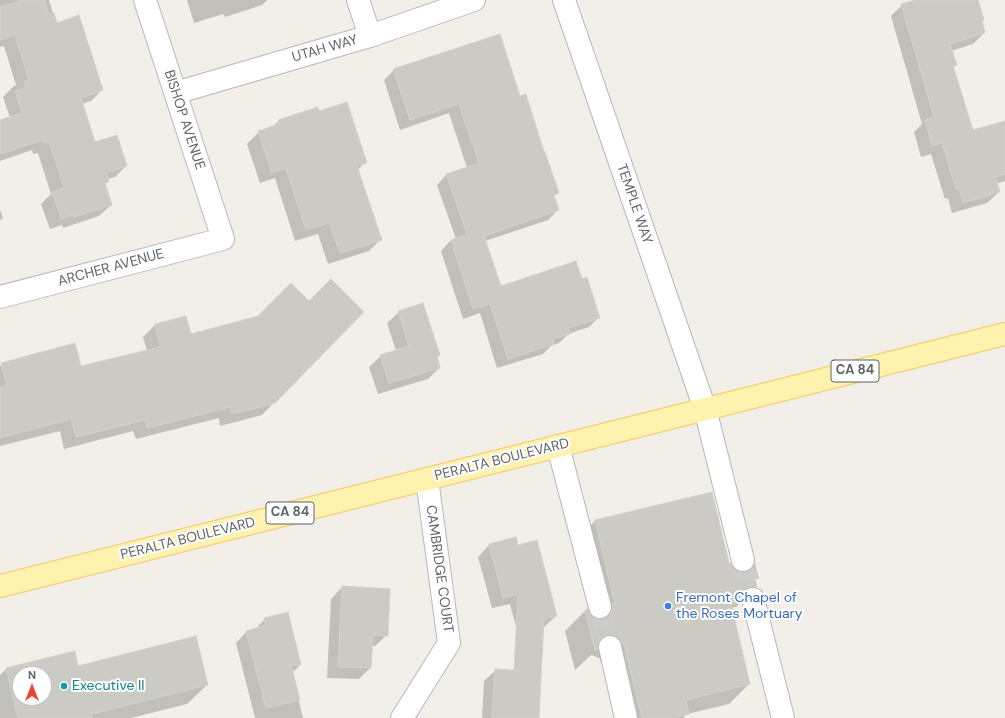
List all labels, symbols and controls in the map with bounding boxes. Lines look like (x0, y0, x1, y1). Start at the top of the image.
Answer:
street label: UTAH WAY (290, 32, 360, 66)
street label: BISHOP AVENUE (160, 68, 208, 172)
street label: TEMPLE WAY (612, 162, 656, 246)
street label: ARCHER AVENUE (56, 246, 166, 290)
road number: CA 84 (831, 360, 879, 382)
street label: PERALTA BOULEVARD (433, 435, 571, 485)
road number: CA 84 (266, 502, 314, 524)
street label: CAMBRIDGE COURT (422, 504, 456, 634)
street label: PERALTA BOULEVARD (119, 514, 257, 564)
place label: Fremont Chapel of the Roses Mortuary (676, 590, 802, 622)
marker: Fremont Chapel of the Roses Mortuary (663, 601, 673, 611)
north arrow (12, 666, 52, 706)
text: N (28, 668, 36, 682)
place label: Executive II (72, 678, 145, 694)
marker: Executive II (59, 681, 69, 691)

